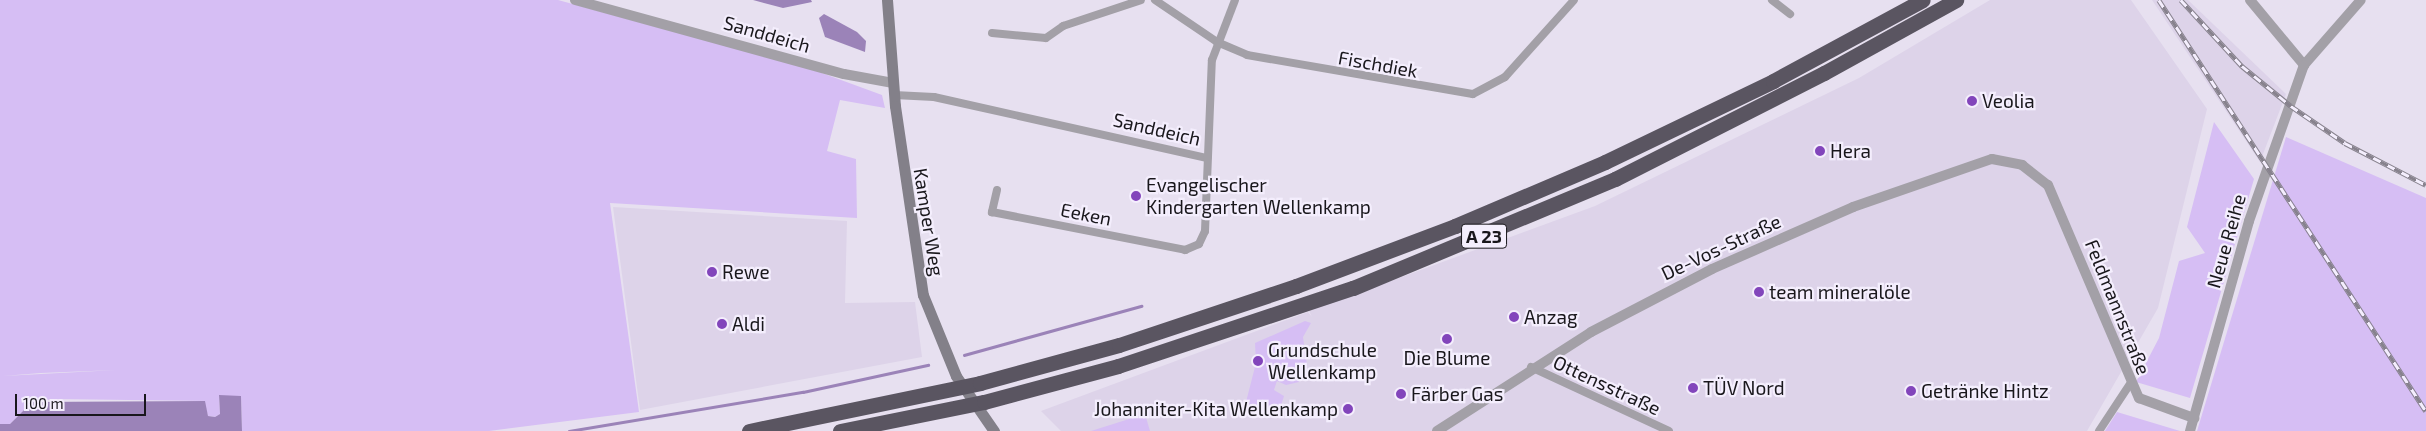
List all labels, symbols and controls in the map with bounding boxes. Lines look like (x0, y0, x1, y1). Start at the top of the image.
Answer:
street label: Sanddeich (721, 11, 813, 57)
street label: Fischdiek (1336, 46, 1420, 82)
place label: Veolia (1982, 90, 2035, 112)
marker: Veolia (1966, 95, 1978, 107)
street label: Sanddeich (1111, 108, 1203, 150)
place label: Hera (1830, 140, 1871, 162)
marker: Hera (1814, 145, 1826, 157)
street label: Kamper Weg (909, 166, 949, 278)
place label: Evangelischer Kindergarten Wellenkamp (1146, 174, 1371, 218)
marker: Evangelischer Kindergarten Wellenkamp (1130, 190, 1142, 202)
street label: Neue Reihe (2202, 191, 2250, 291)
street label: Eeken (1059, 198, 1113, 230)
street label: De-Vos-Straße (1658, 209, 1784, 285)
road number: A 23 (1460, 220, 1508, 252)
street label: Feldmannstraße (2080, 236, 2156, 378)
place label: Rewe (722, 261, 770, 283)
marker: Rewe (706, 266, 718, 278)
place label: team mineralöle (1769, 281, 1911, 303)
marker: team mineralöle (1753, 286, 1765, 298)
place label: Anzag (1524, 306, 1578, 328)
marker: Anzag (1508, 311, 1520, 323)
place label: Aldi (732, 313, 765, 335)
marker: Aldi (716, 318, 728, 330)
marker: Die Blume (1441, 333, 1453, 345)
place label: Grundschule Wellenkamp (1268, 339, 1377, 383)
place label: Die Blume (1404, 347, 1490, 369)
street label: Ottensstraße (1550, 350, 1664, 420)
marker: Grundschule Wellenkamp (1252, 355, 1264, 367)
place label: TÜV Nord (1703, 377, 1785, 399)
place label: Getränke Hintz (1921, 380, 2049, 402)
marker: TÜV Nord (1687, 382, 1699, 394)
place label: Färber Gas (1411, 383, 1504, 405)
scale bar (18, 384, 149, 416)
marker: Getränke Hintz (1905, 385, 1917, 397)
marker: Färber Gas (1395, 388, 1407, 400)
text: 100 m (23, 394, 64, 412)
place label: Johanniter-Kita Wellenkamp (1094, 398, 1338, 420)
marker: Johanniter-Kita Wellenkamp (1342, 403, 1354, 415)

